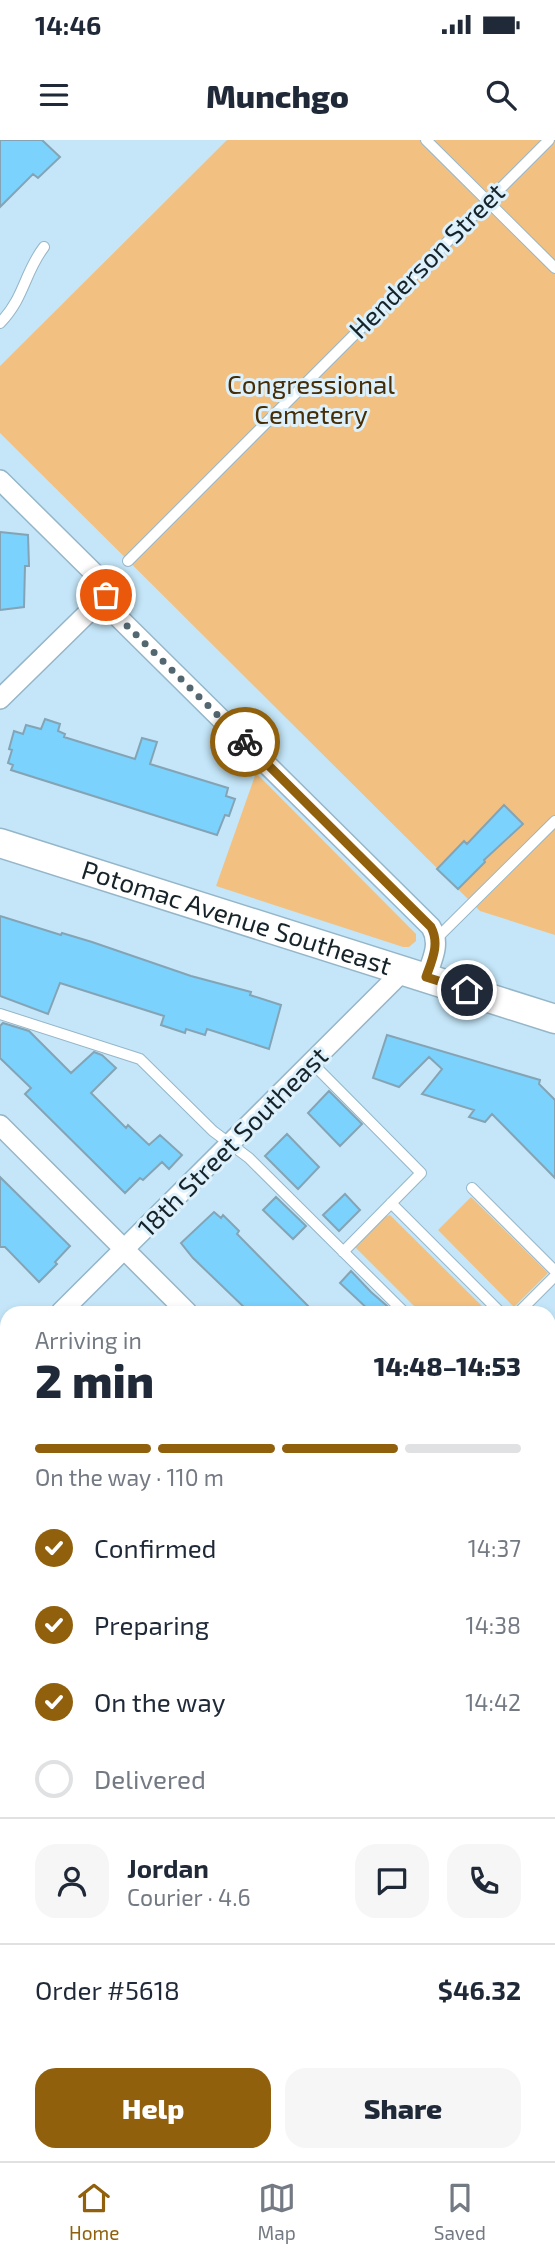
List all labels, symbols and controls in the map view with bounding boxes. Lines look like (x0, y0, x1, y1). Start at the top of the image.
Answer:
text: 14:46 (35, 9, 101, 40)
icon: menu (35, 76, 73, 114)
text: Munchgo (206, 76, 349, 114)
icon: search (482, 76, 520, 114)
street label: Henderson Street (342, 176, 510, 344)
park label: Congressional Cemetery (227, 368, 395, 429)
pin (76, 565, 136, 625)
icon: bag (87, 576, 125, 614)
courier (210, 707, 280, 777)
icon: bike (226, 723, 264, 761)
street label: Potomac Avenue Southeast (78, 853, 396, 980)
pin (437, 960, 497, 1020)
icon: home (448, 971, 486, 1009)
street label: 18th Street Southeast (131, 1040, 333, 1242)
text: Arriving in (35, 1326, 142, 1354)
text: 14:48–14:53 (374, 1350, 521, 1381)
text: 2 min (35, 1352, 154, 1407)
text: On the way · 110 m (35, 1463, 224, 1491)
icon: check (35, 1529, 73, 1567)
text: Confirmed (94, 1532, 217, 1563)
text: 14:37 (468, 1534, 521, 1562)
icon: check (35, 1606, 73, 1644)
text: Preparing (94, 1609, 209, 1640)
text: 14:38 (466, 1611, 521, 1639)
icon: check (35, 1683, 73, 1721)
text: On the way (94, 1686, 225, 1717)
text: 14:42 (465, 1688, 521, 1716)
text: Delivered (94, 1763, 206, 1794)
button: person (35, 1844, 109, 1918)
button: chat (355, 1844, 429, 1918)
button: phone (447, 1844, 521, 1918)
text: Jordan (127, 1852, 209, 1883)
text: Courier · 4.6 (127, 1883, 251, 1911)
text: Order #5618 (35, 1974, 180, 2005)
text: $46.32 (438, 1974, 521, 2005)
button: Help (35, 2068, 271, 2148)
button: Share (285, 2068, 521, 2148)
tab: Home (69, 2179, 119, 2244)
tab: Map (258, 2179, 296, 2244)
tab: Saved (434, 2179, 486, 2244)

